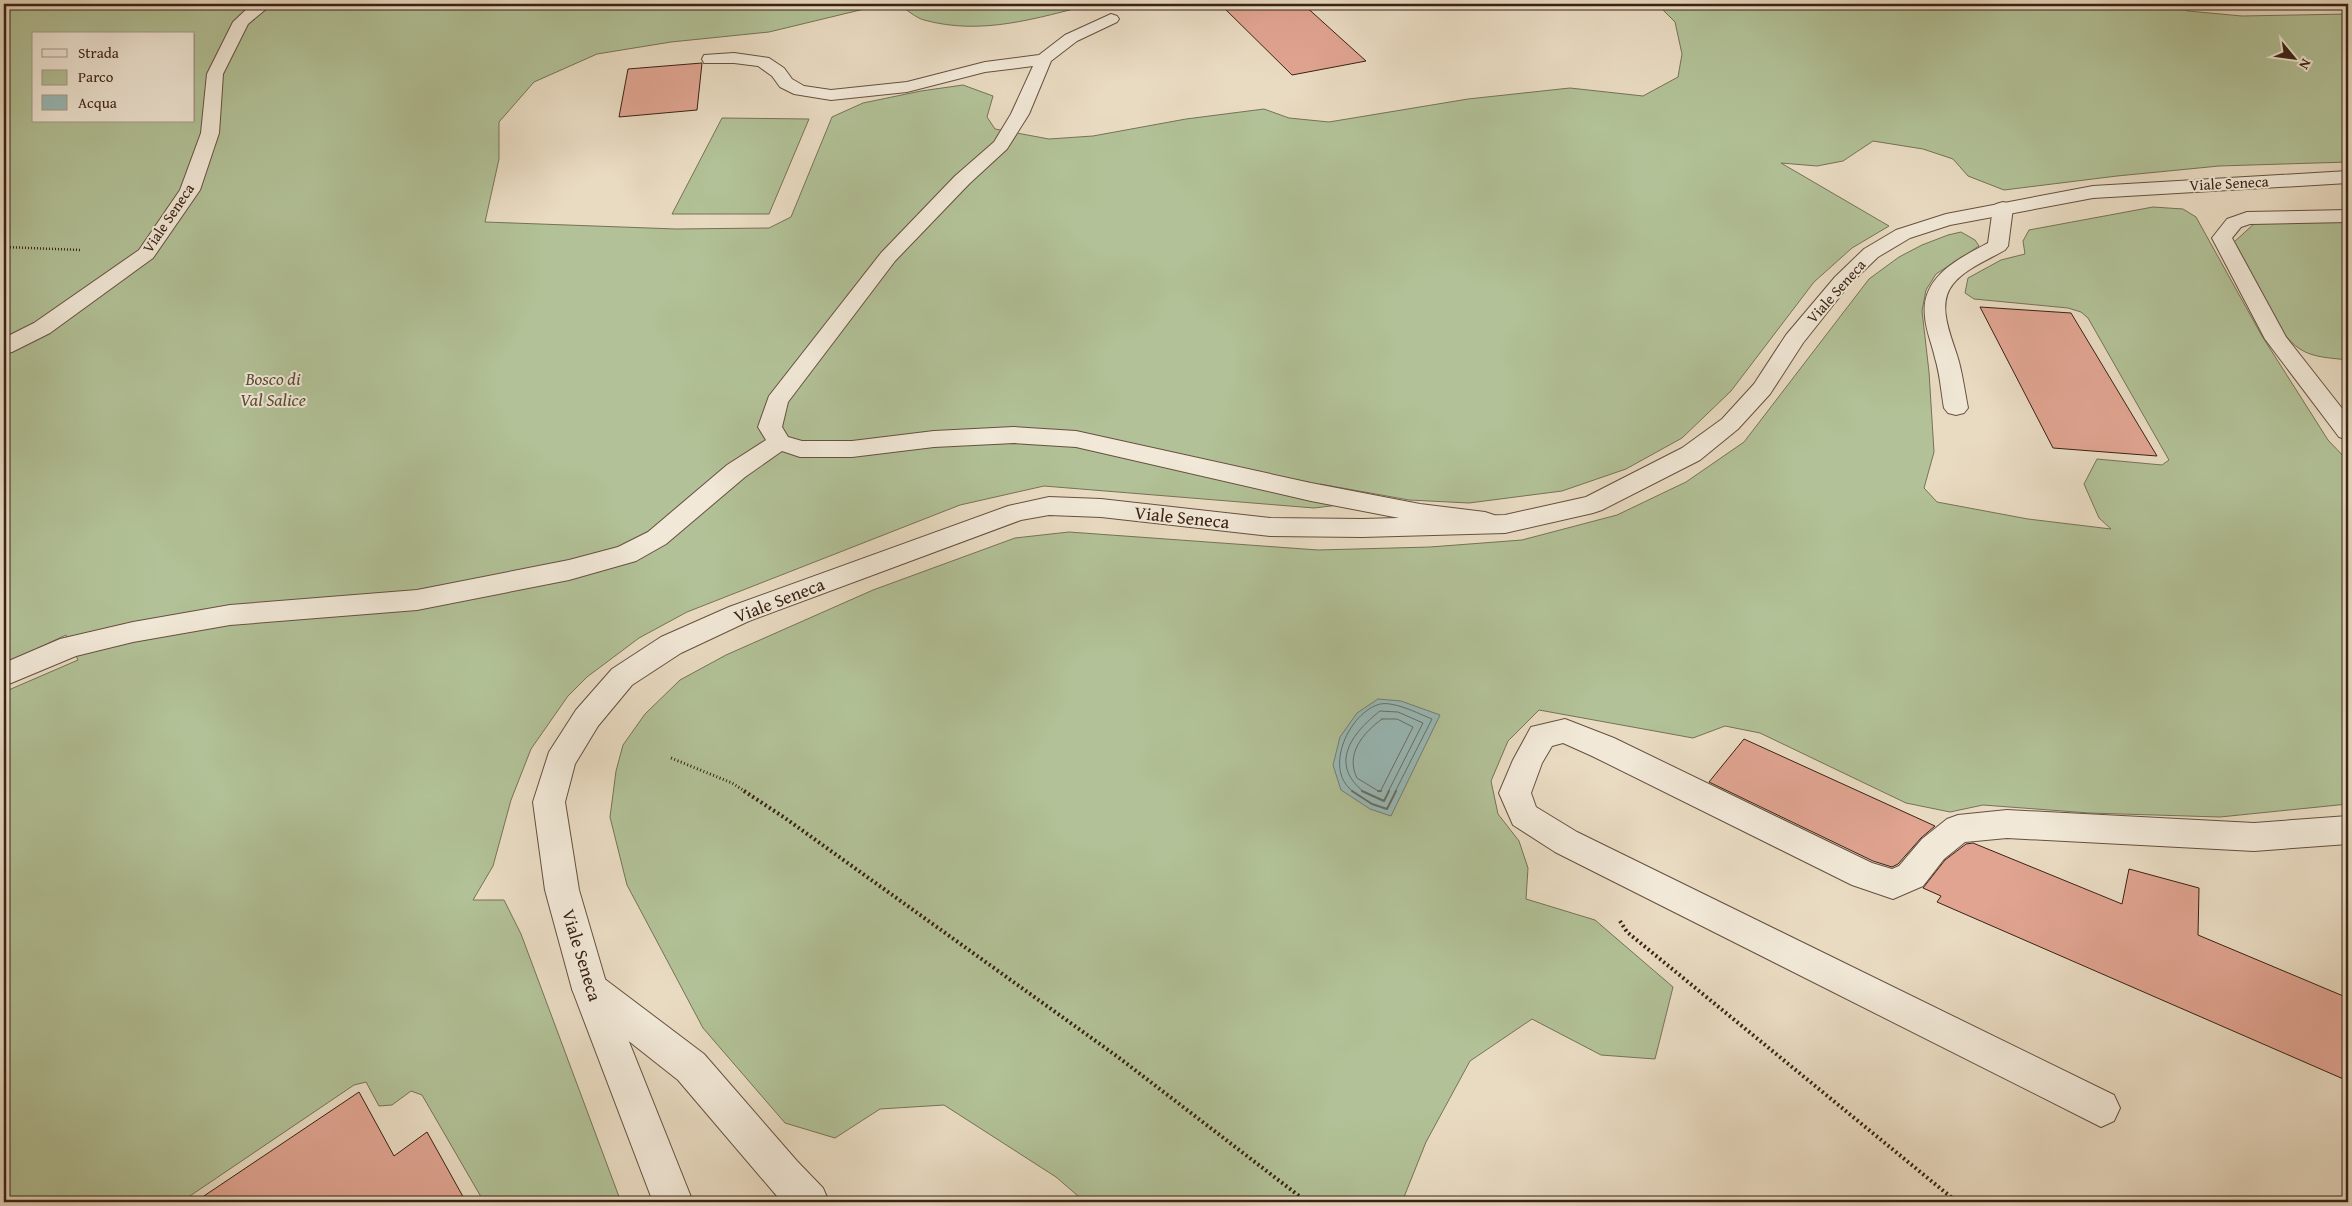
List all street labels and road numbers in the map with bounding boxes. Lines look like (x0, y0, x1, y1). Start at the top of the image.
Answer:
street label: Viale Seneca (2189, 170, 2269, 196)
street label: Viale Seneca (137, 179, 199, 257)
street label: Viale Seneca (1802, 255, 1870, 327)
street label: Viale Seneca (1133, 499, 1231, 535)
street label: Viale Seneca (730, 570, 829, 630)
street label: Viale Seneca (555, 906, 609, 1005)

